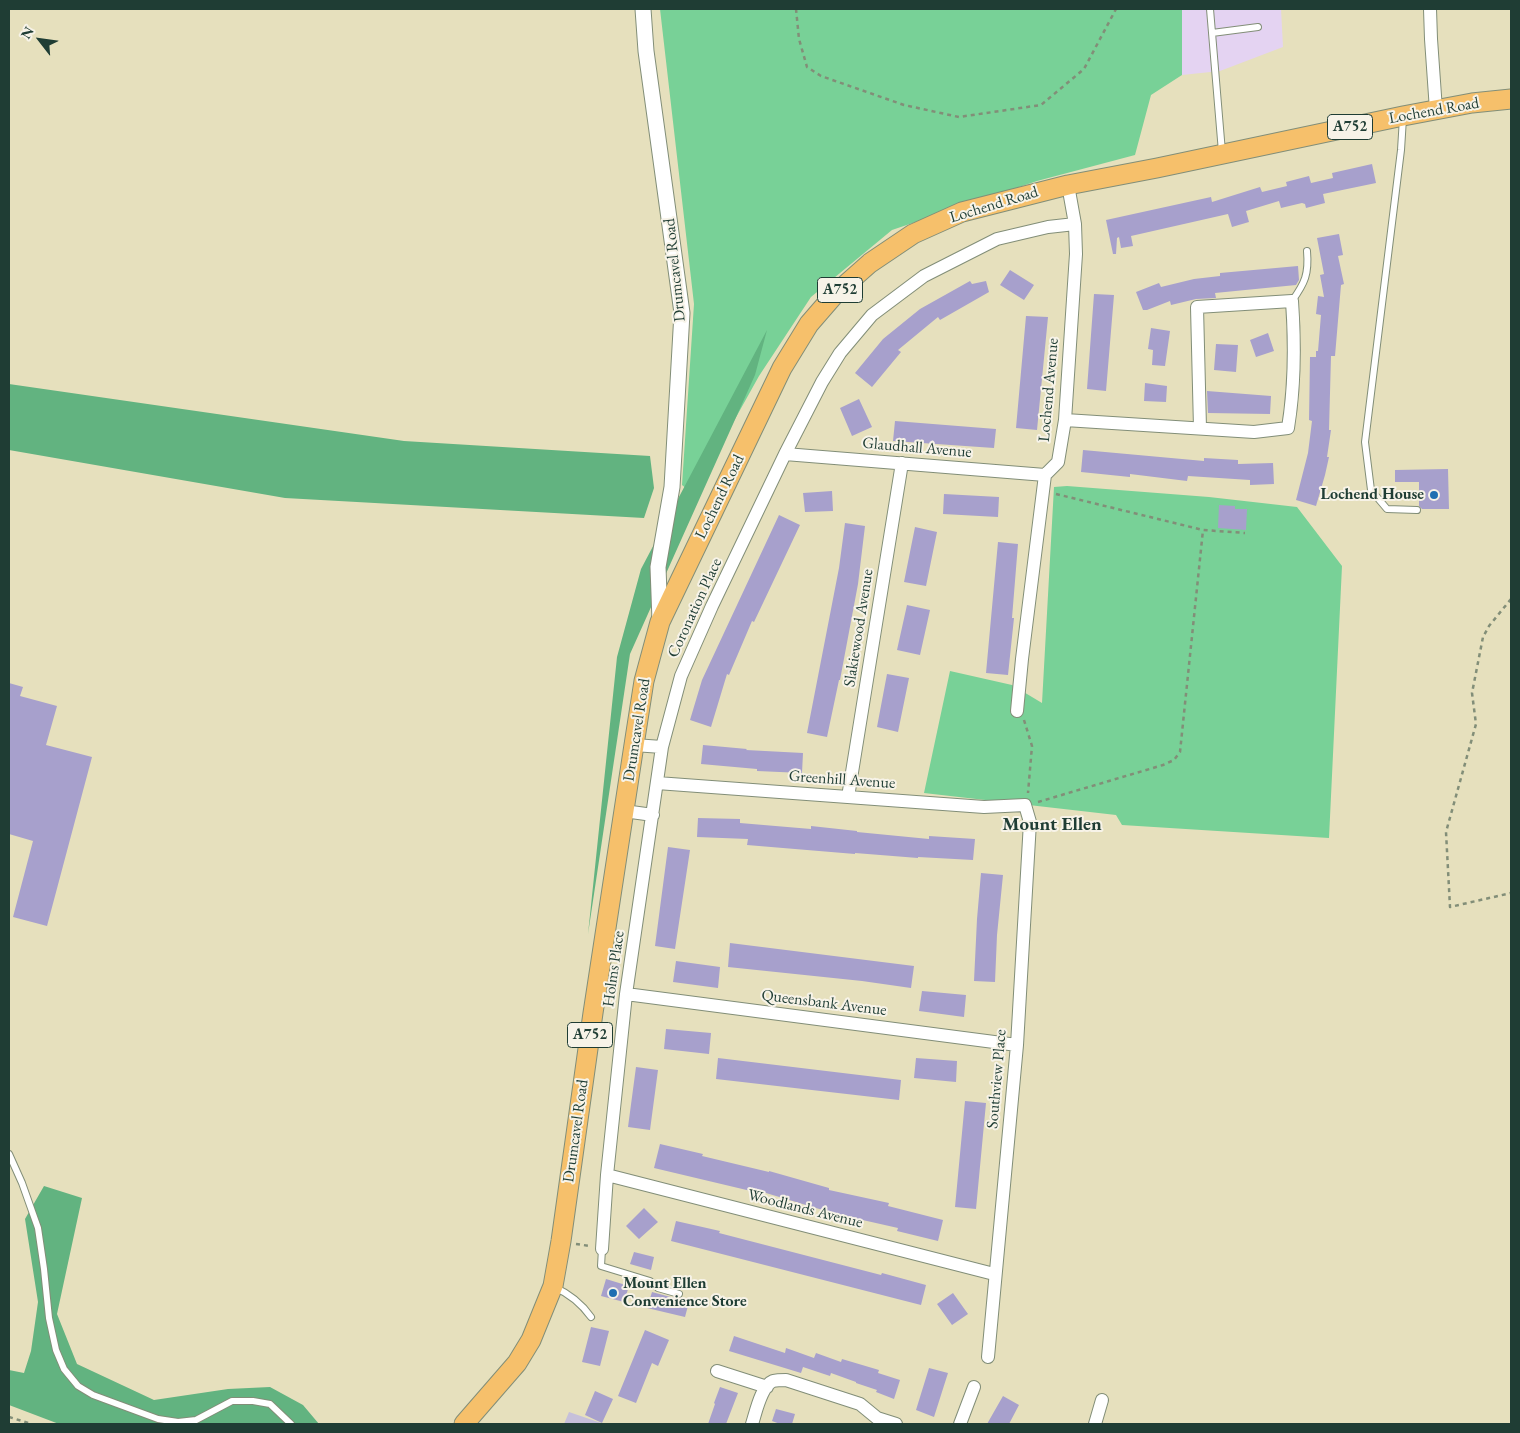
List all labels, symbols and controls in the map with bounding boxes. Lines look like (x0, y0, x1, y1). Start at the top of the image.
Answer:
north arrow (15, 15, 65, 65)
text: N (16, 23, 38, 42)
street label: Lochend Road (1387, 94, 1481, 128)
road number: A752 (1328, 114, 1372, 140)
street label: Lochend Road (947, 182, 1041, 228)
street label: Drumcavel Road (660, 217, 690, 323)
road number: A752 (818, 278, 862, 302)
street label: Lochend Avenue (1035, 337, 1063, 443)
street label: Glaudhall Avenue (861, 434, 973, 462)
street label: Lochend Road (691, 452, 749, 542)
place label: Lochend House (1320, 485, 1424, 505)
marker: Lochend House (1428, 489, 1440, 501)
street label: Coronation Place (664, 555, 726, 661)
street label: Slakiewood Avenue (840, 568, 878, 688)
street label: Drumcavel Road (619, 677, 655, 783)
street label: Greenhill Avenue (788, 767, 896, 793)
district label: Mount Ellen (1002, 814, 1102, 836)
street label: Holms Place (599, 930, 629, 1008)
street label: Queensbank Avenue (760, 986, 888, 1020)
road number: A752 (568, 1022, 612, 1048)
street label: Southview Place (983, 1029, 1011, 1129)
street label: Drumcavel Road (559, 1078, 593, 1184)
street label: Woodlands Avenue (745, 1185, 865, 1233)
place label: Mount Ellen Convenience Store (623, 1274, 747, 1312)
marker: Mount Ellen Convenience Store (607, 1287, 619, 1299)

